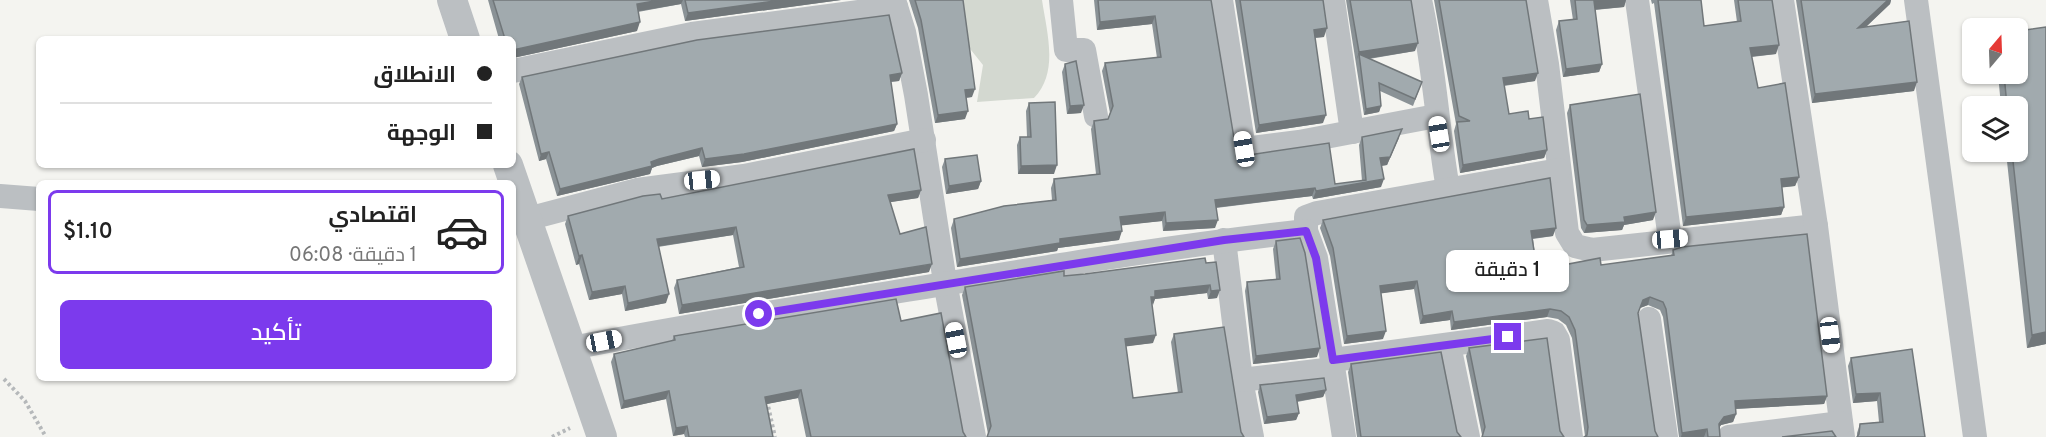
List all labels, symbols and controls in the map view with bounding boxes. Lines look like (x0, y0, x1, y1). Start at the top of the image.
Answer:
north arrow (1962, 18, 2028, 84)
map controls (1962, 18, 2028, 162)
text: الانطلاق (373, 63, 456, 90)
button: layers (1962, 96, 2028, 162)
car (1427, 115, 1451, 153)
text: الوجهة (387, 121, 456, 148)
car (1232, 130, 1256, 168)
car (683, 169, 721, 191)
text: اقتصادي (328, 203, 417, 230)
icon: car (435, 205, 489, 259)
text: $1.10 (63, 219, 113, 246)
car (1651, 228, 1689, 250)
text: 1 دقيقة · 06:08 (289, 243, 417, 269)
callout: 1 دقيقة (1446, 250, 1570, 292)
text: 1 دقيقة (1475, 258, 1541, 284)
button: تأكيد (60, 300, 492, 369)
route start (745, 300, 772, 327)
car (1819, 316, 1841, 354)
car (944, 321, 968, 359)
route end (1494, 323, 1521, 350)
car (585, 329, 623, 353)

